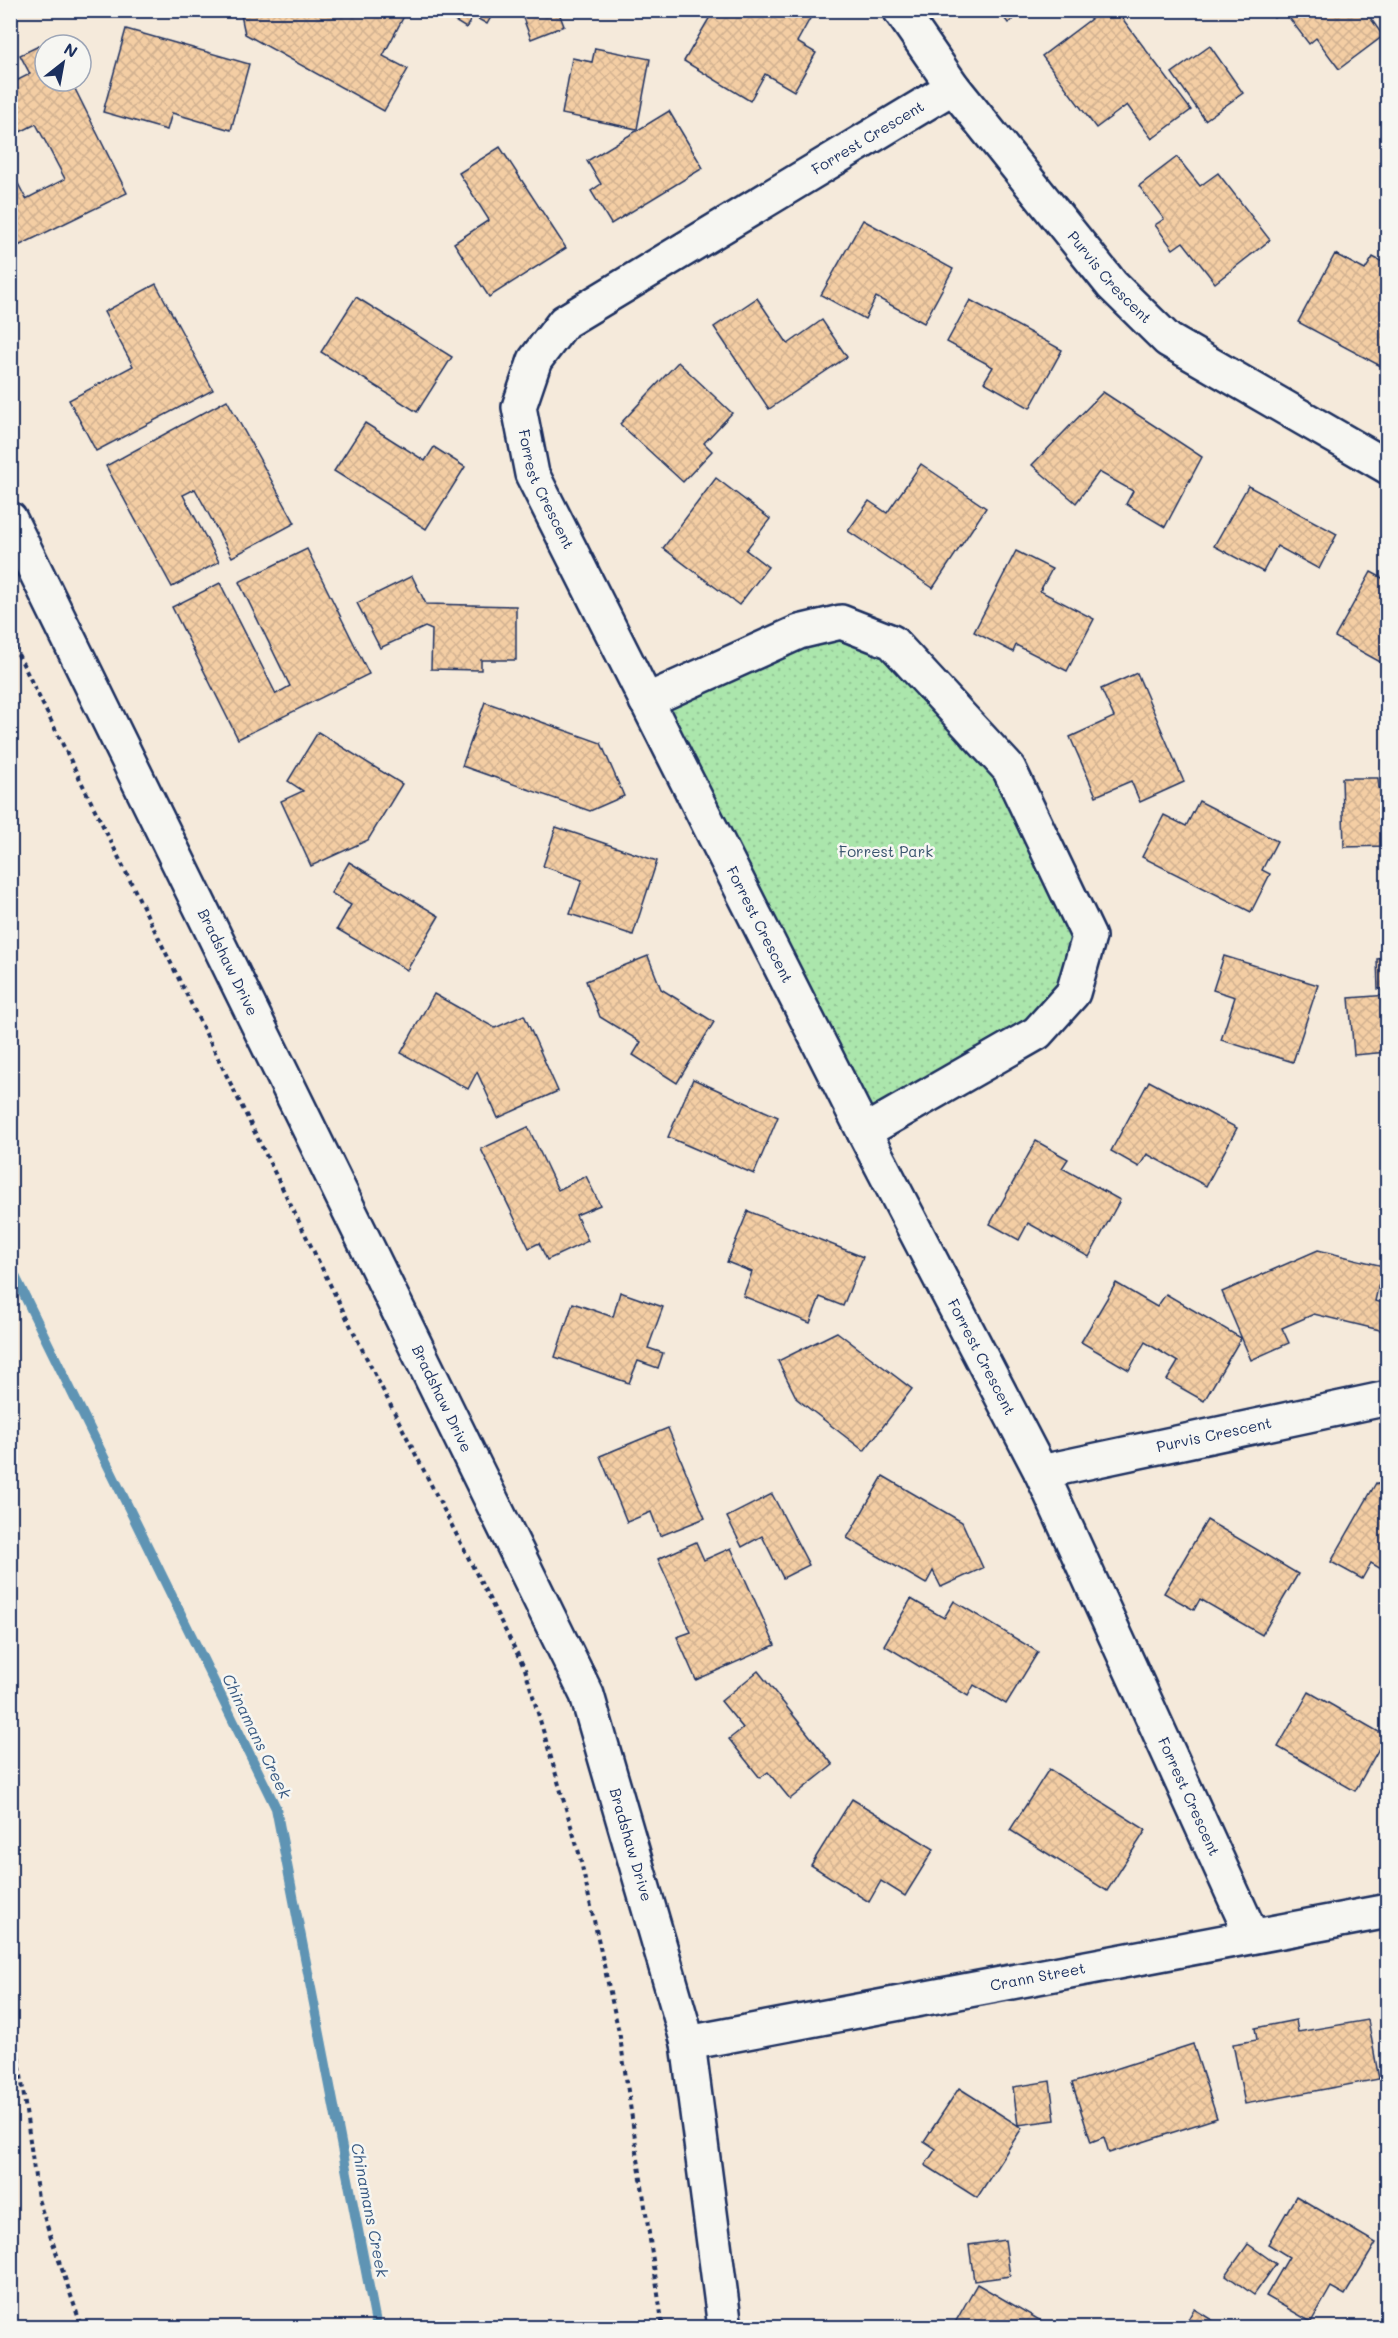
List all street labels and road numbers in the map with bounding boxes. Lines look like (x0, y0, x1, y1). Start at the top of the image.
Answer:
street label: Forrest Crescent (807, 96, 928, 179)
street label: Purvis Crescent (1064, 227, 1156, 327)
street label: Forrest Crescent (515, 427, 579, 552)
street label: Forrest Crescent (722, 862, 798, 986)
street label: Bradshaw Drive (194, 905, 263, 1019)
street label: Forrest Crescent (944, 1295, 1021, 1418)
street label: Bradshaw Drive (408, 1341, 477, 1455)
street label: Purvis Crescent (1154, 1412, 1273, 1456)
street label: Forrest Crescent (1154, 1734, 1225, 1859)
street label: Bradshaw Drive (606, 1786, 657, 1904)
street label: Crann Street (988, 1957, 1087, 1995)

